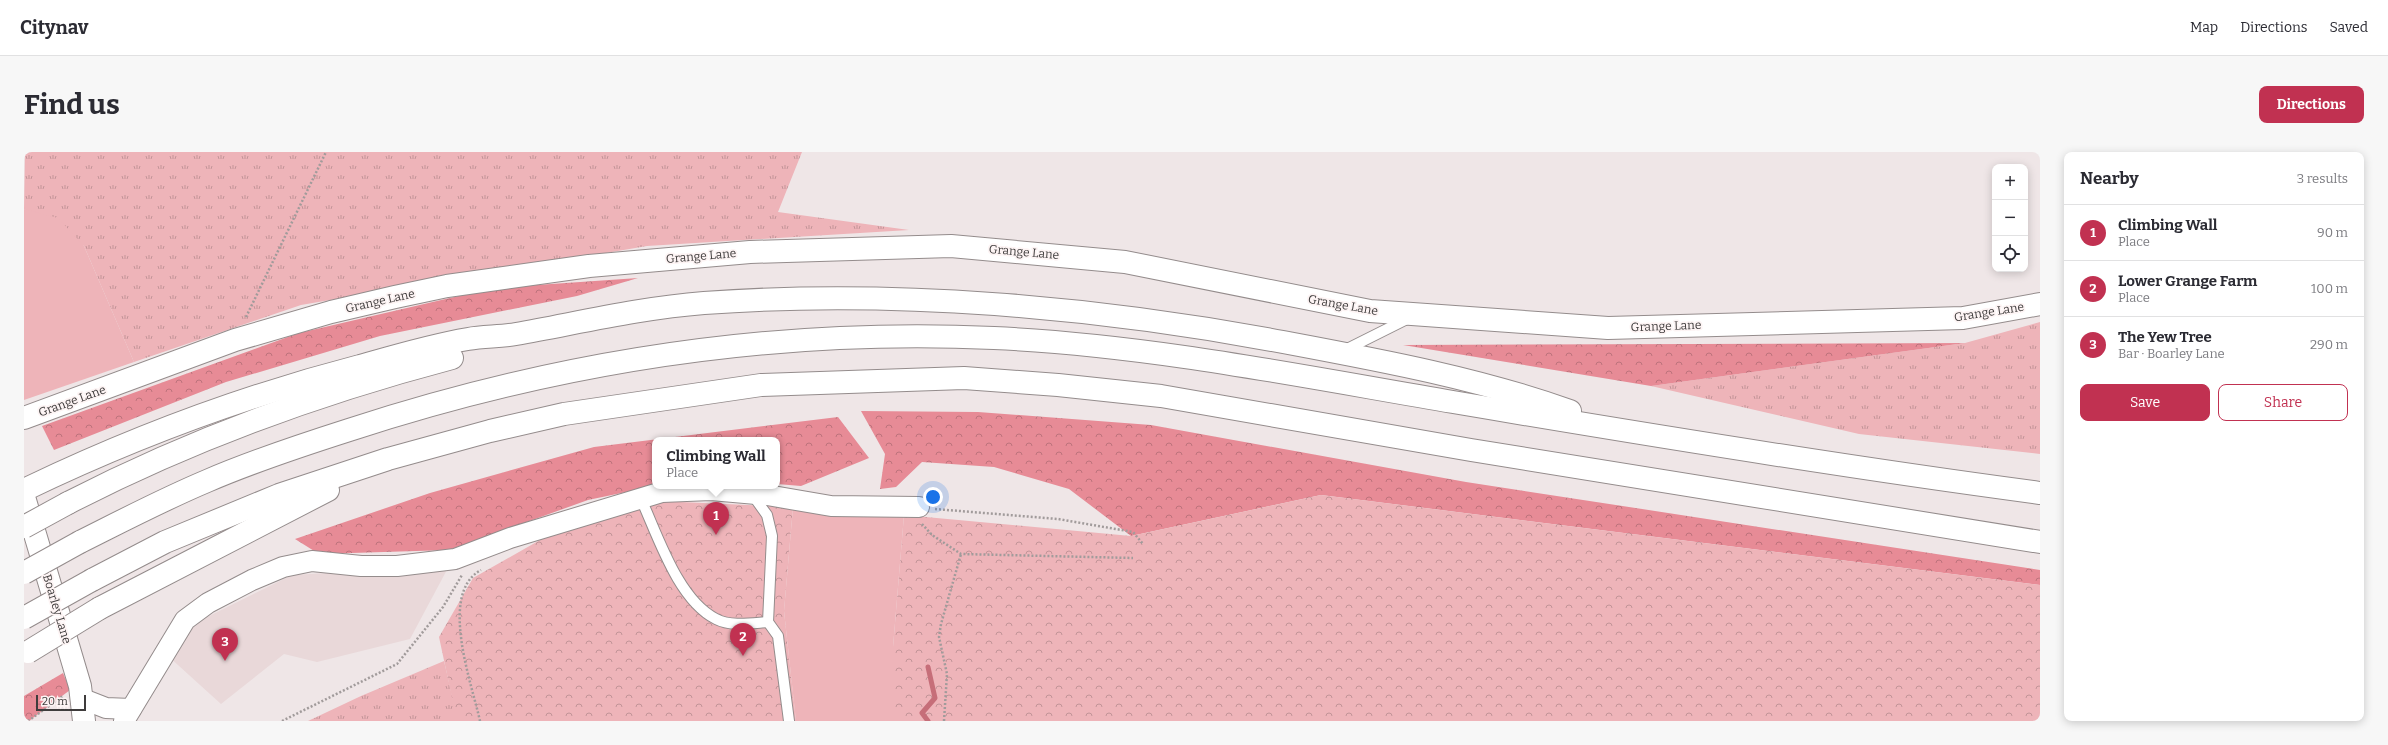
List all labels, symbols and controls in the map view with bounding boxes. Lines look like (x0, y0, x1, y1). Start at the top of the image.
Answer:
text: Citynav (20, 16, 88, 39)
text: Map (2190, 19, 2218, 36)
text: Directions (2240, 19, 2308, 36)
text: Saved (2330, 19, 2368, 36)
button: Directions (2259, 86, 2364, 123)
text: Find us (24, 88, 120, 121)
map controls (1992, 164, 2028, 272)
button: + (1992, 164, 2028, 200)
text: Nearby (2080, 168, 2139, 189)
text: 3 results (2297, 171, 2348, 186)
button: − (1992, 200, 2028, 236)
text: Climbing Wall (2118, 216, 2218, 234)
text: 1 (2090, 225, 2096, 240)
text: 90 m (2317, 225, 2348, 240)
text: Place (2118, 234, 2150, 249)
button: locate (1992, 236, 2028, 272)
street label: Grange Lane (988, 242, 1060, 262)
street label: Grange Lane (665, 246, 737, 266)
text: Lower Grange Farm (2118, 272, 2257, 290)
text: 2 (2089, 281, 2097, 296)
text: 100 m (2311, 281, 2348, 296)
street label: Grange Lane (344, 286, 416, 316)
text: Place (2118, 290, 2150, 305)
street label: Grange Lane (1307, 292, 1379, 318)
street label: Grange Lane (1953, 300, 2025, 324)
street label: Grange Lane (1630, 318, 1702, 334)
text: The Yew Tree (2118, 328, 2212, 346)
text: 3 (2089, 337, 2097, 352)
text: 290 m (2310, 337, 2348, 352)
text: Bar · Boarley Lane (2118, 346, 2225, 361)
street label: Grange Lane (36, 382, 108, 420)
button: Save (2080, 384, 2210, 421)
button: Share (2218, 384, 2348, 421)
popup (652, 437, 780, 489)
text: Climbing Wall (666, 447, 766, 465)
text: Place (666, 465, 698, 480)
your location (923, 487, 943, 507)
pin: 1 (703, 502, 729, 535)
street label: Boarley Lane (40, 573, 74, 645)
pin: 2 (730, 623, 756, 656)
pin: 3 (212, 628, 238, 661)
scale bar (36, 693, 86, 712)
text: 20 m (42, 695, 68, 708)

